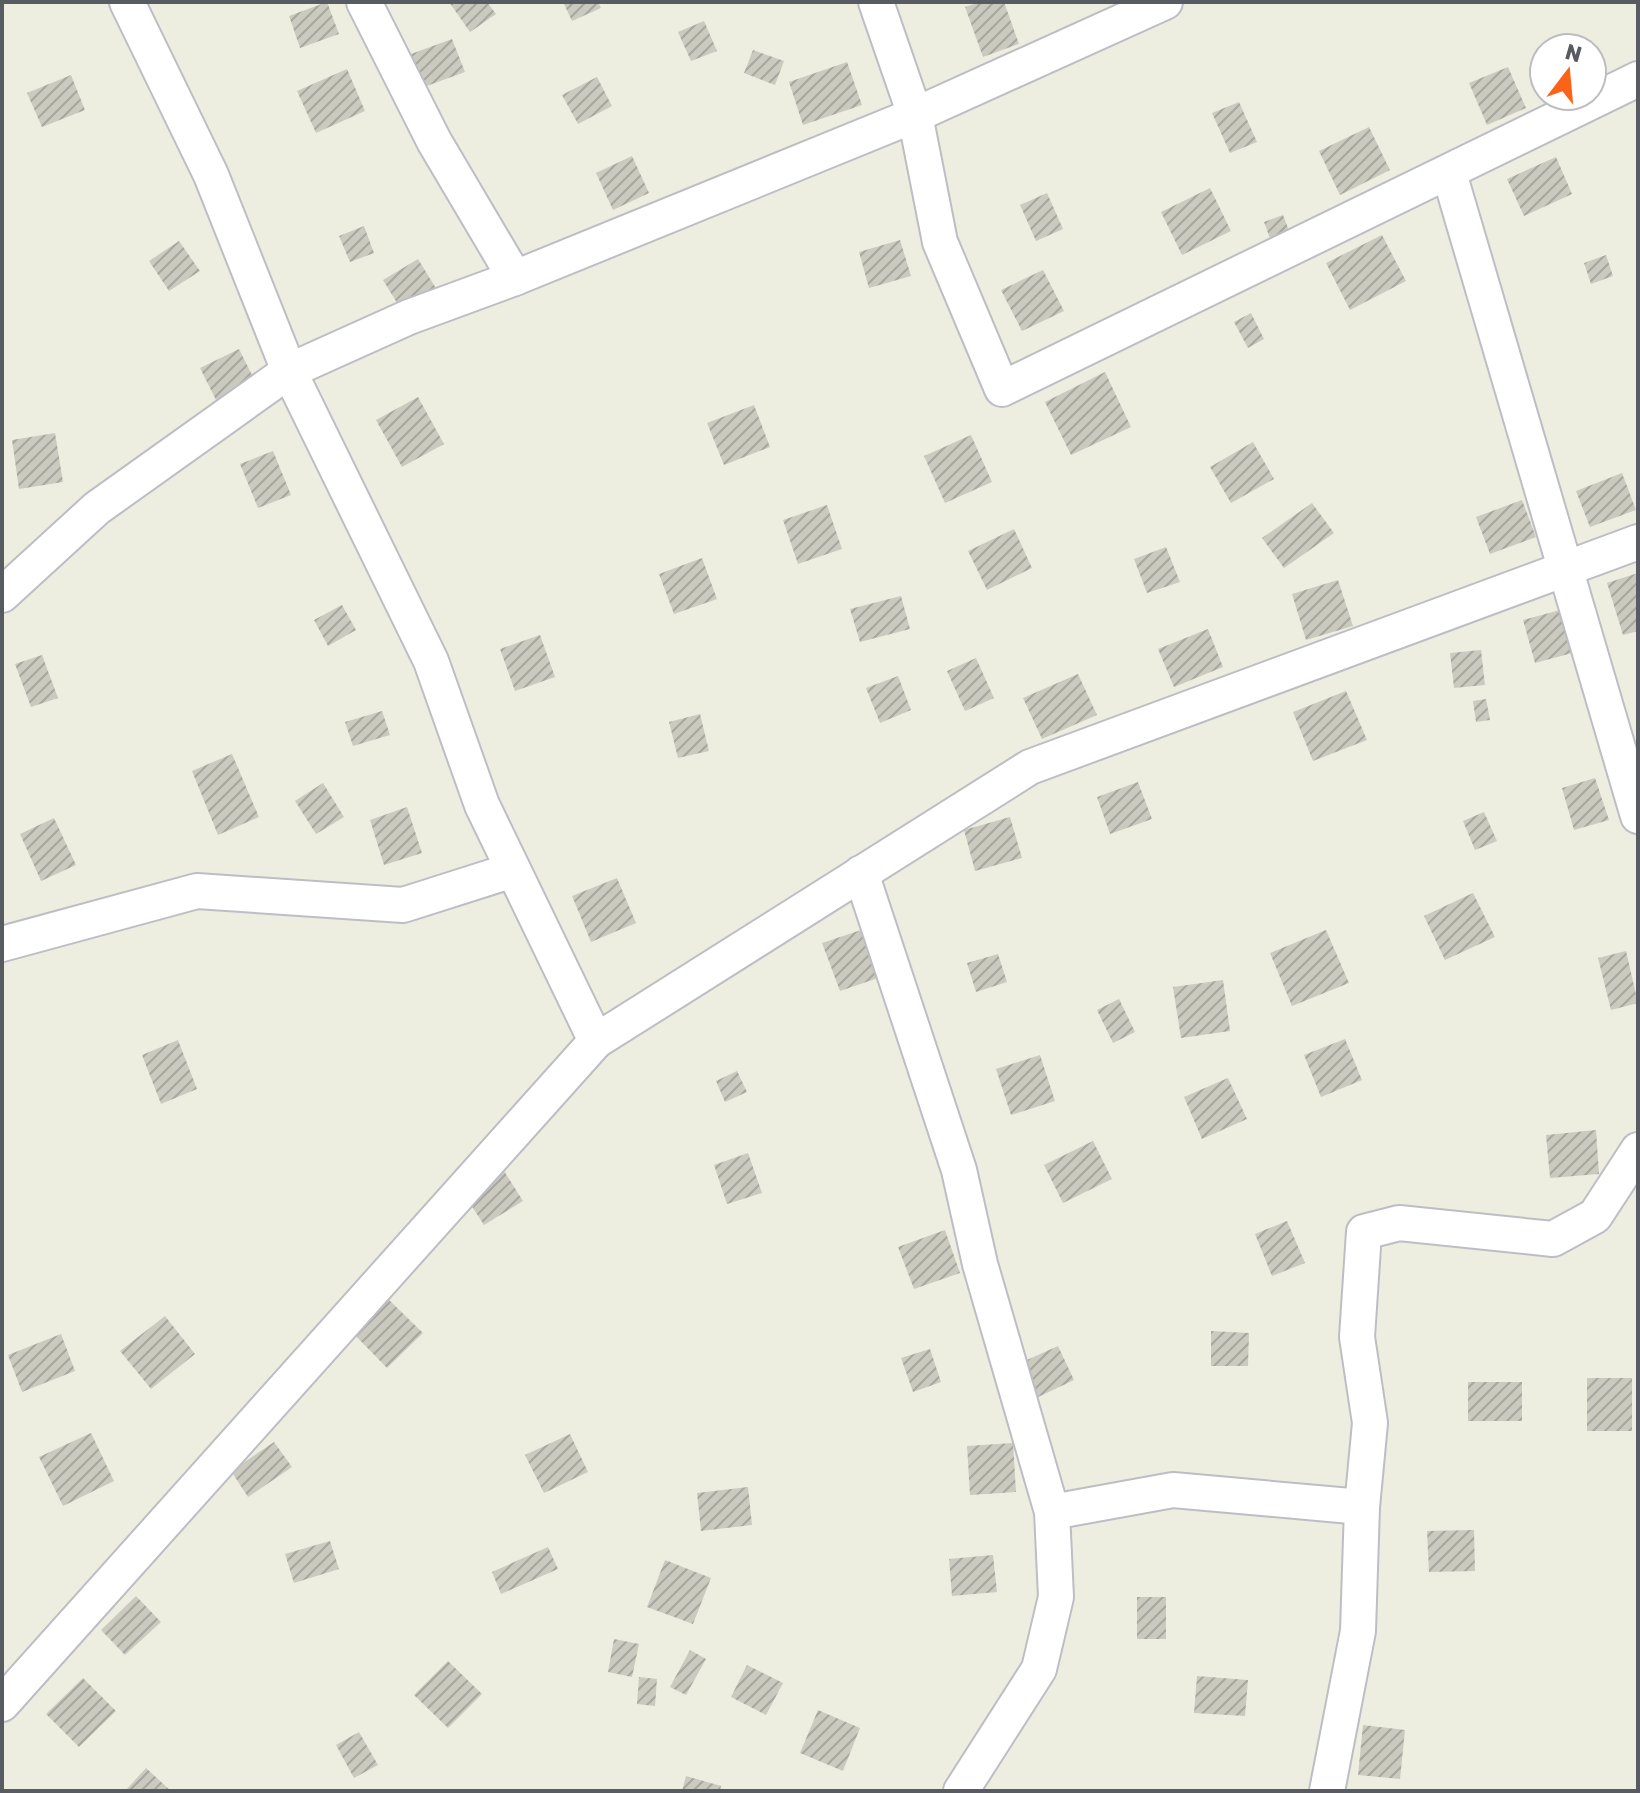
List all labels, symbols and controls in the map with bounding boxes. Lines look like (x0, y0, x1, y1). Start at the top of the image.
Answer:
north arrow (1528, 32, 1608, 112)
text: N (1562, 38, 1585, 68)

